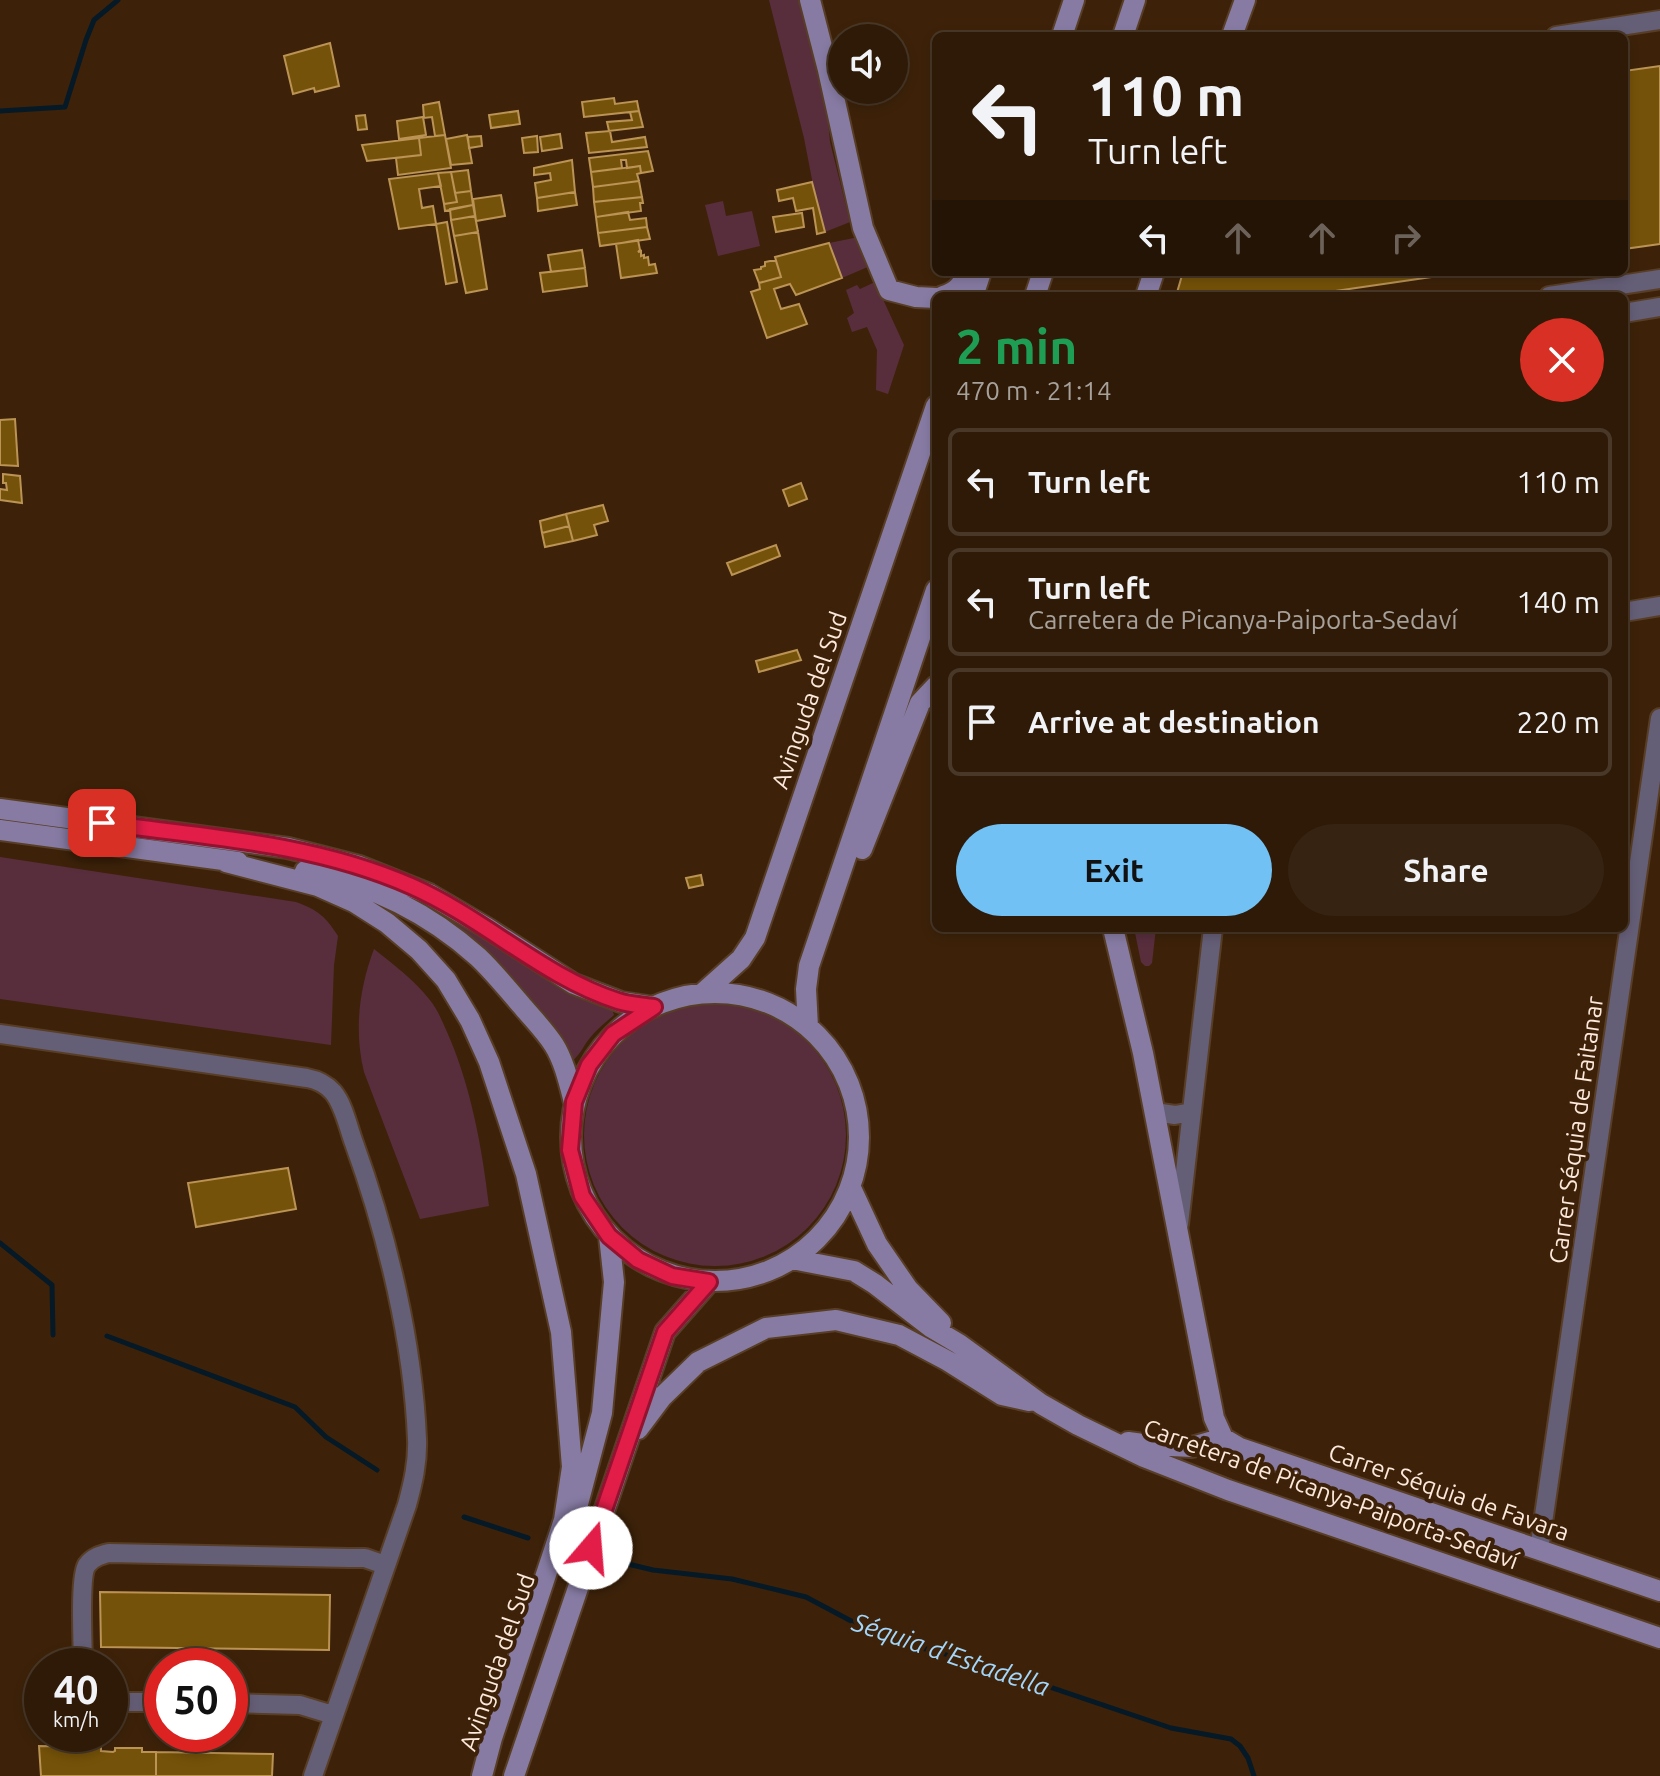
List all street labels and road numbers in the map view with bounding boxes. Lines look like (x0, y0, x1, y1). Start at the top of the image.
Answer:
street label: Avinguda del Sud (766, 608, 852, 792)
street label: Carrer Séquia de Faitanar (1544, 995, 1608, 1265)
street label: Carretera de Picanya-Paiporta-Sedaví (1140, 1413, 1523, 1575)
street label: Carrer Séquia de Favara (1325, 1438, 1573, 1546)
street label: Avinguda del Sud (454, 1570, 540, 1754)

